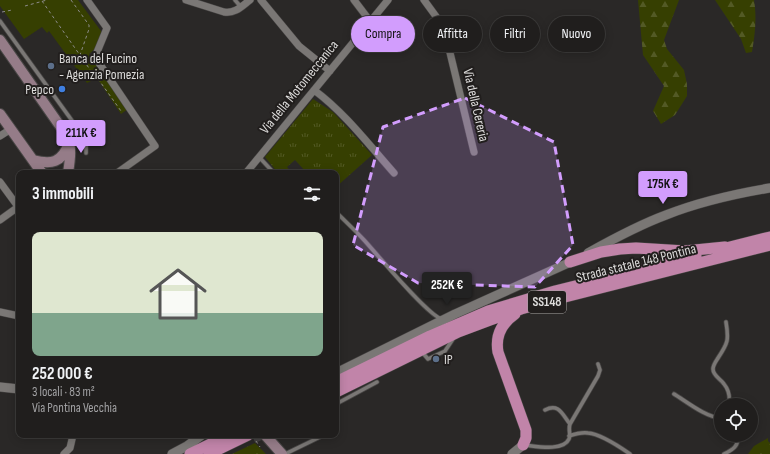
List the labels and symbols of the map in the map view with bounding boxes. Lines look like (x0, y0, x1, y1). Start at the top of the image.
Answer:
street label: Via della Motomeccanica (256, 37, 342, 137)
place label: Banca del Fucino - Agenzia Pomezia (59, 50, 144, 83)
marker: Banca del Fucino - Agenzia Pomezia (46, 61, 56, 71)
street label: Via della Cereria (459, 67, 493, 143)
place label: Pepco (25, 81, 54, 98)
marker: Pepco (57, 84, 67, 94)
pin: 211K € (48, 120, 114, 154)
pin: 175K € (630, 171, 696, 205)
street label: Strada statale 148 Pontina (574, 240, 698, 286)
pin: 252K € (414, 272, 480, 306)
road number: SS148 (528, 291, 566, 313)
place label: IP (444, 351, 453, 368)
marker: IP (431, 354, 441, 364)

